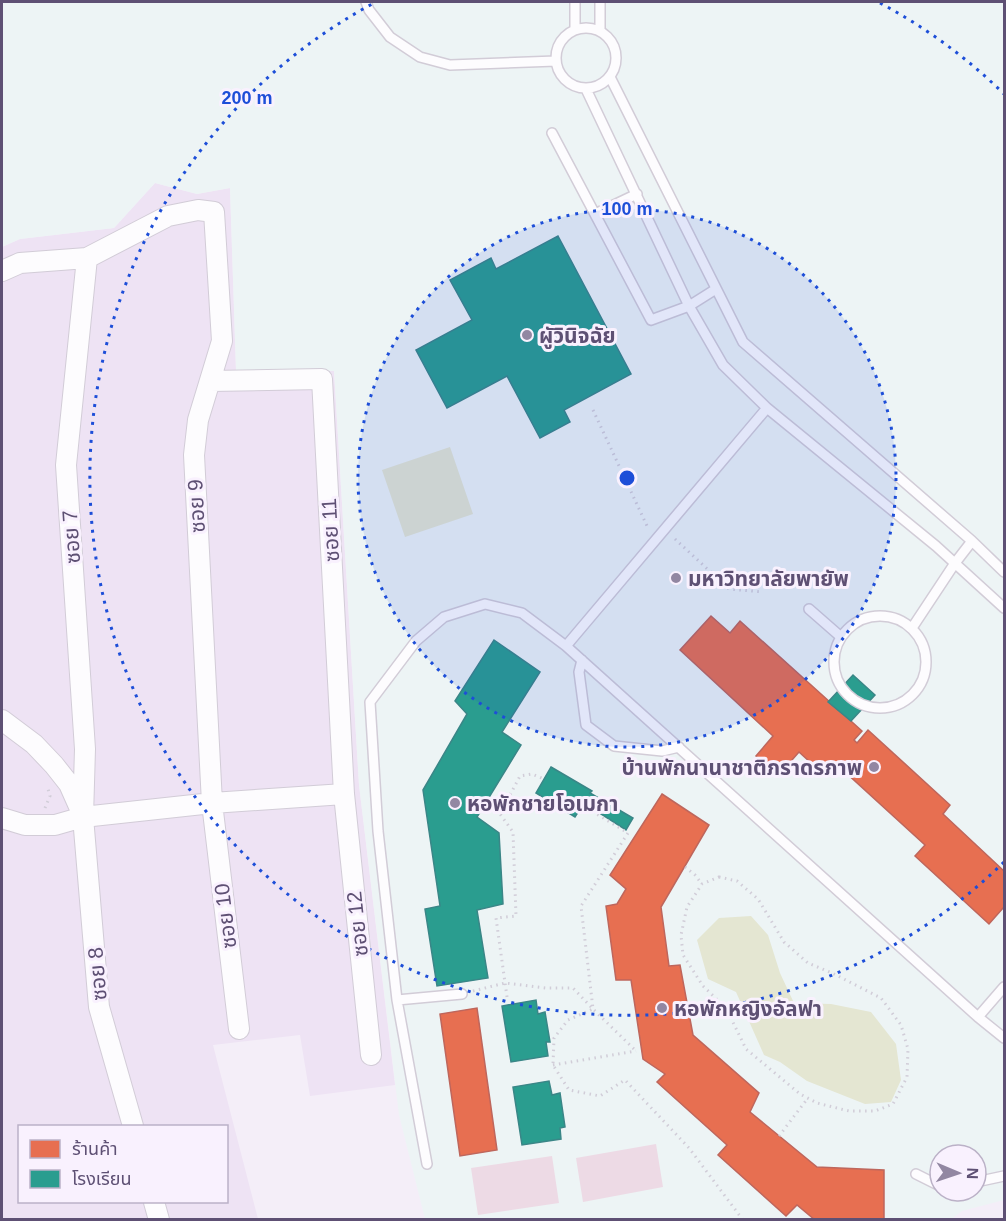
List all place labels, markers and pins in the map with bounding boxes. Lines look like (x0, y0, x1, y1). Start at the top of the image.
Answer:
place label: ผัูวินิจฉัย (539, 324, 616, 349)
marker: ผัูวินิจฉัย (520, 328, 534, 342)
centre of rings (617, 468, 637, 488)
place label: มหาวิทยาลัยพายัพ (688, 567, 849, 590)
marker: มหาวิทยาลัยพายัพ (669, 571, 683, 585)
place label: บ้านพักนานาชาติภราดรภาพ (621, 756, 862, 779)
marker: บ้านพักนานาชาติภราดรภาพ (867, 760, 881, 774)
place label: หอพักชายโอเมกา (467, 792, 618, 815)
marker: หอพักชายโอเมกา (448, 796, 462, 810)
place label: หอพักหญิงอัลฟา (674, 997, 822, 1020)
marker: หอพักหญิงอัลฟา (655, 1001, 669, 1015)

